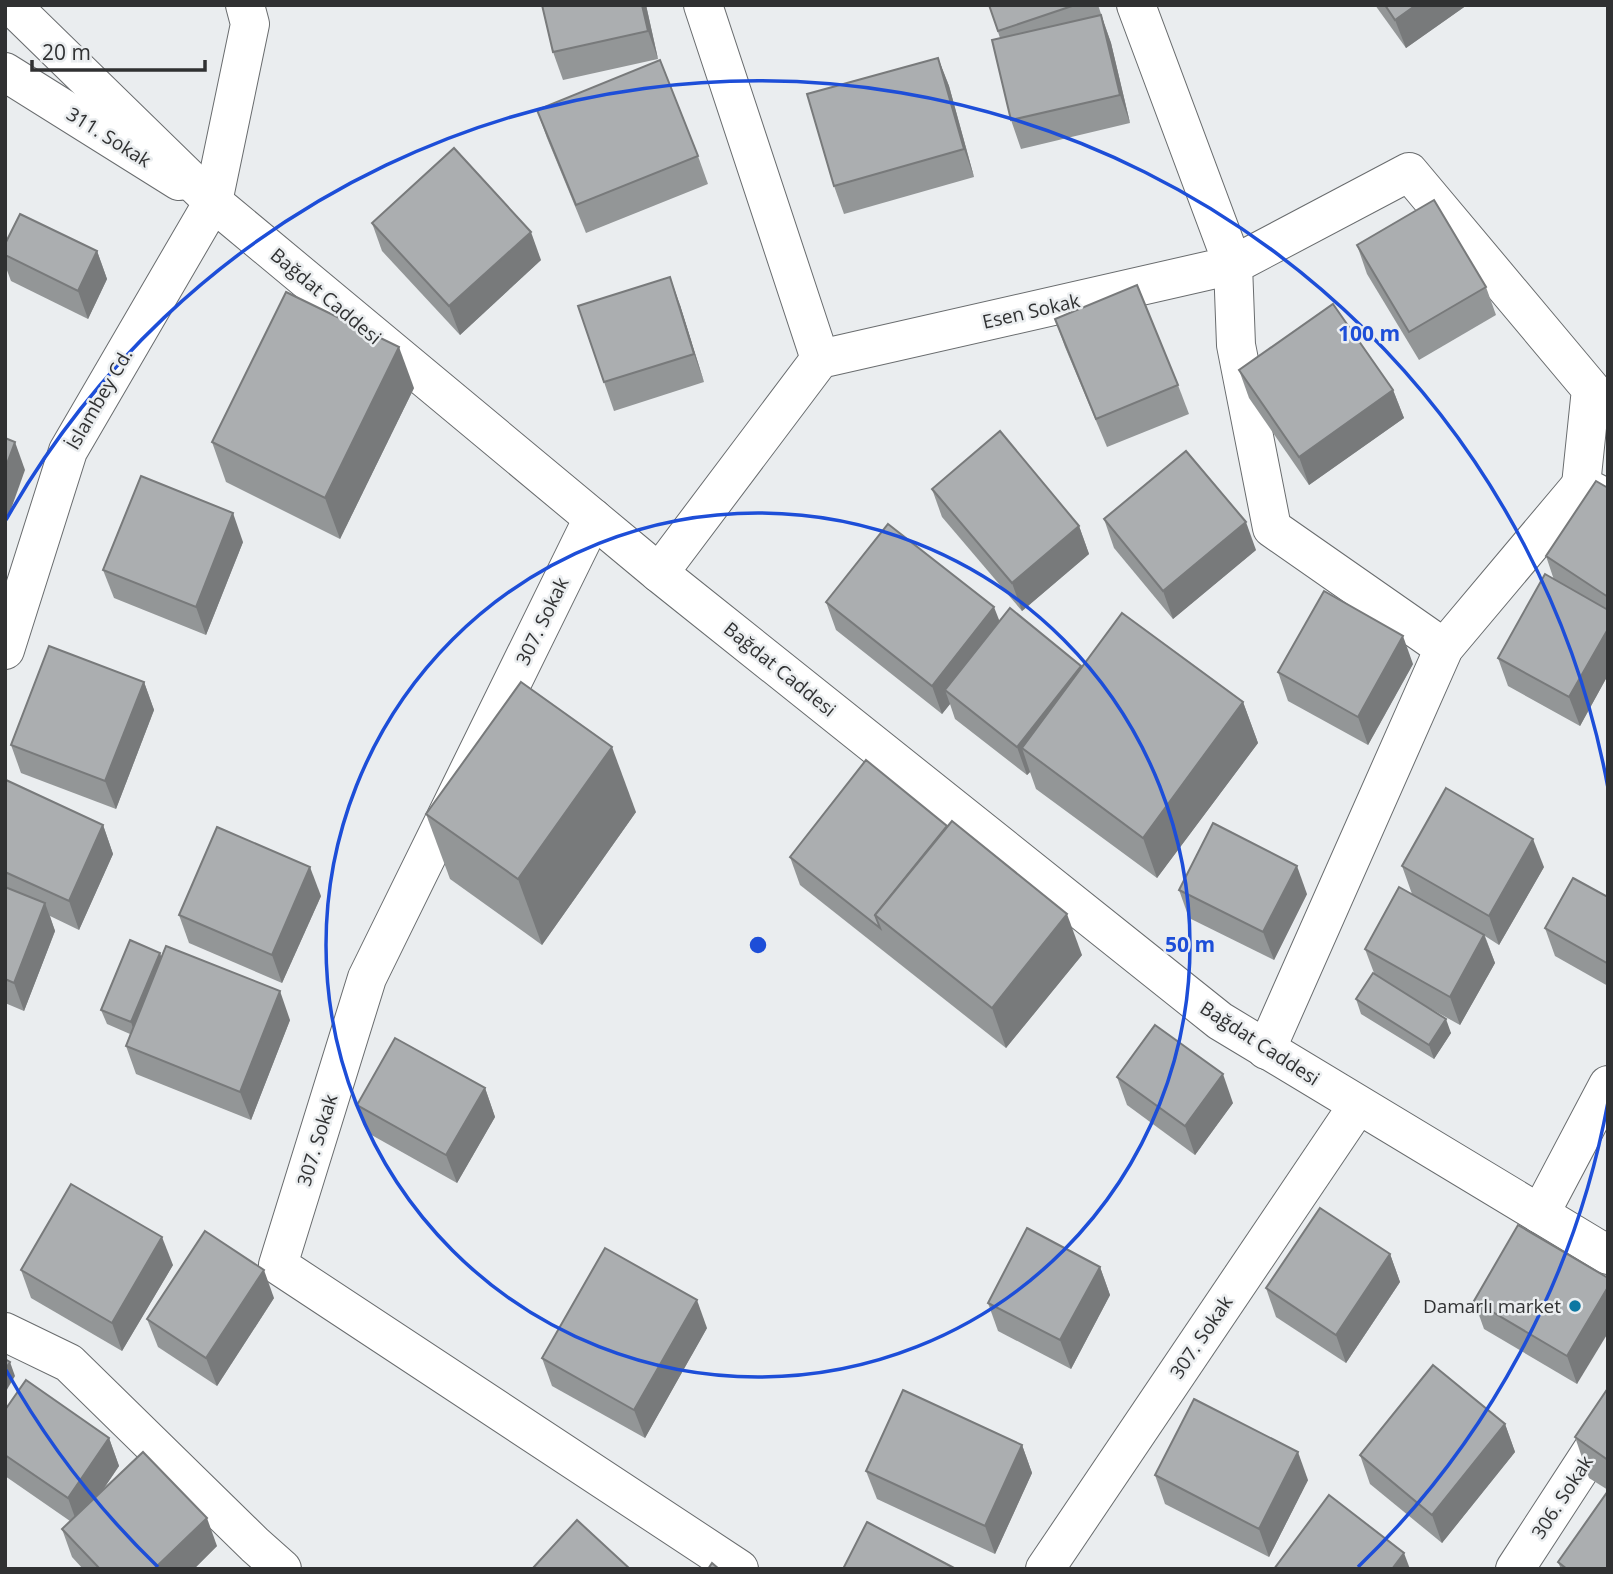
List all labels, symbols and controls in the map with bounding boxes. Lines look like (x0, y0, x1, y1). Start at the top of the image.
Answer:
scale bar (32, 28, 205, 72)
text: 20 m (42, 38, 91, 66)
street label: 311. Sokak (62, 101, 156, 173)
street label: Bağdat Caddesi (265, 242, 387, 350)
street label: Esen Sokak (980, 287, 1082, 335)
text: 100 m (1338, 319, 1400, 347)
street label: İslambey Cd. (60, 344, 138, 454)
street label: 307. Sokak (510, 573, 574, 669)
street label: Bağdat Caddesi (718, 616, 842, 722)
text: 50 m (1165, 930, 1215, 958)
centre of rings (746, 933, 770, 957)
street label: Bağdat Caddesi (1195, 995, 1325, 1091)
street label: 307. Sokak (291, 1091, 343, 1189)
street label: 307. Sokak (1164, 1290, 1238, 1384)
place label: Damarlı market (1423, 1293, 1561, 1319)
marker: Damarlı market (1567, 1298, 1583, 1314)
street label: 306. Sokak (1525, 1450, 1599, 1544)

